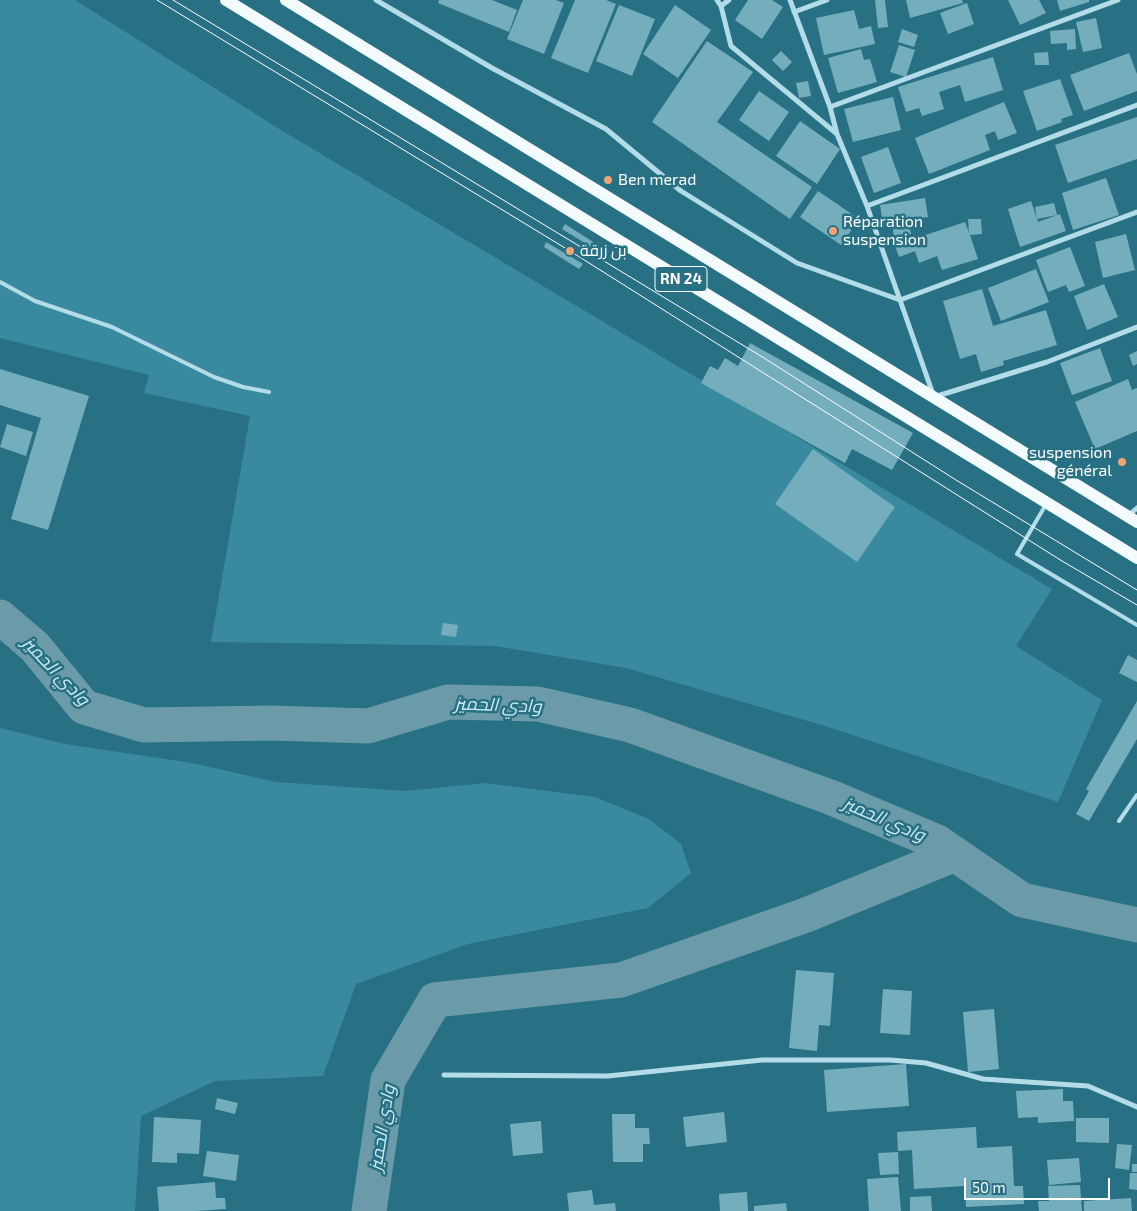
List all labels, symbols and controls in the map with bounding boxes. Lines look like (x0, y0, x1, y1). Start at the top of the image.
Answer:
place label: Ben merad (618, 170, 696, 190)
marker: Ben merad (602, 174, 614, 186)
place label: Réparation suspension (843, 212, 926, 250)
marker: Réparation suspension (827, 225, 839, 237)
place label: بن زرقة (580, 241, 626, 261)
marker: بن زرقة (564, 245, 576, 257)
road number: RN 24 (655, 266, 707, 292)
place label: suspension général (1029, 443, 1112, 481)
marker: suspension général (1116, 456, 1128, 468)
water label: وادي الحميز (18, 632, 94, 710)
water label: وادي الحميز (454, 693, 542, 717)
water label: وادي الحميز (840, 792, 928, 846)
water label: وادي الحميز (365, 1083, 399, 1173)
scale bar (967, 1168, 1113, 1200)
text: 50 m (972, 1178, 1006, 1196)

